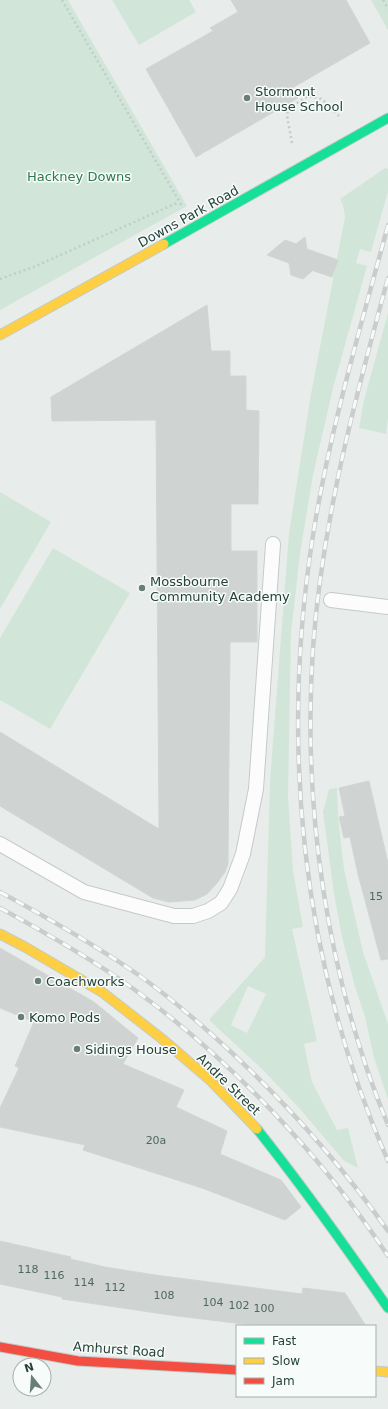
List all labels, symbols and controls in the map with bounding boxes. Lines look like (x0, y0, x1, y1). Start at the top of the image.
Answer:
place label: Stormont House School (255, 84, 343, 114)
marker: Stormont House School (242, 93, 252, 103)
park label: Hackney Downs (27, 169, 131, 184)
street label: Downs Park Road (135, 183, 241, 250)
place label: Mossbourne Community Academy (150, 574, 290, 604)
marker: Mossbourne Community Academy (137, 583, 147, 593)
house number: 15 (369, 890, 383, 903)
place label: Coachworks (46, 974, 125, 989)
marker: Coachworks (33, 976, 43, 986)
place label: Komo Pods (29, 1010, 100, 1025)
marker: Komo Pods (16, 1012, 26, 1022)
place label: Sidings House (85, 1042, 177, 1057)
marker: Sidings House (72, 1044, 82, 1054)
street label: Andre Street (194, 1050, 263, 1118)
house number: 20a (146, 1134, 166, 1147)
house number: 118 (18, 1263, 39, 1276)
house number: 116 (44, 1269, 65, 1282)
house number: 114 (74, 1276, 95, 1289)
house number: 112 (105, 1281, 126, 1294)
house number: 108 (154, 1289, 175, 1302)
house number: 104 (203, 1296, 224, 1309)
house number: 102 (229, 1299, 250, 1312)
house number: 100 (254, 1302, 275, 1315)
legend (236, 1325, 376, 1397)
text: Fast (272, 1334, 296, 1348)
street label: Amhurst Road (73, 1339, 165, 1360)
text: Slow (272, 1354, 300, 1368)
north arrow (12, 1357, 52, 1397)
text: N (23, 1360, 36, 1375)
text: Jam (271, 1374, 295, 1388)

